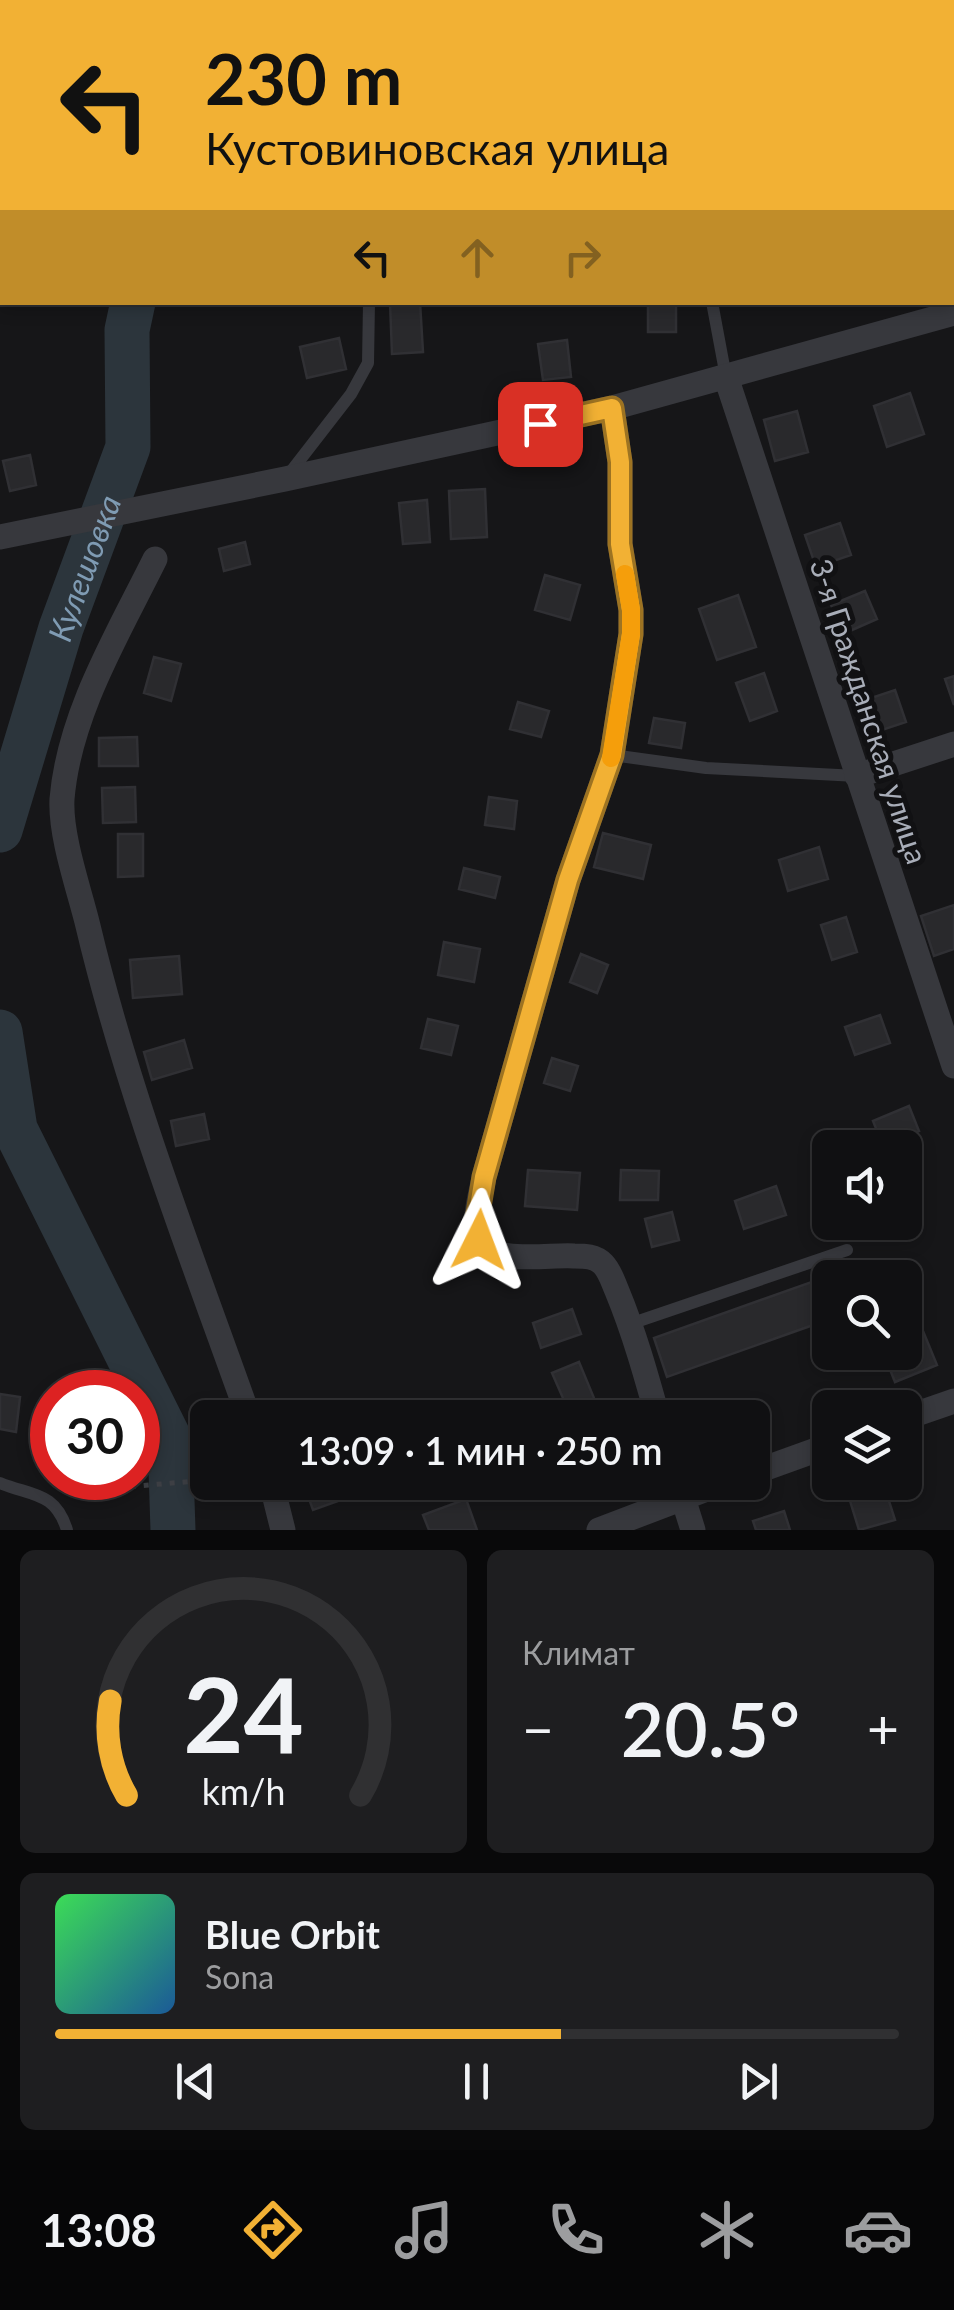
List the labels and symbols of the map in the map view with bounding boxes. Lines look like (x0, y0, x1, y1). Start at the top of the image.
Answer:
pin (498, 382, 583, 467)
water label: Кулешовка (39, 489, 128, 646)
street label: 3-я Гражданская улица (804, 554, 936, 868)
position arrow (427, 1188, 531, 1292)
speed limit sign: 30 (30, 1370, 160, 1500)

